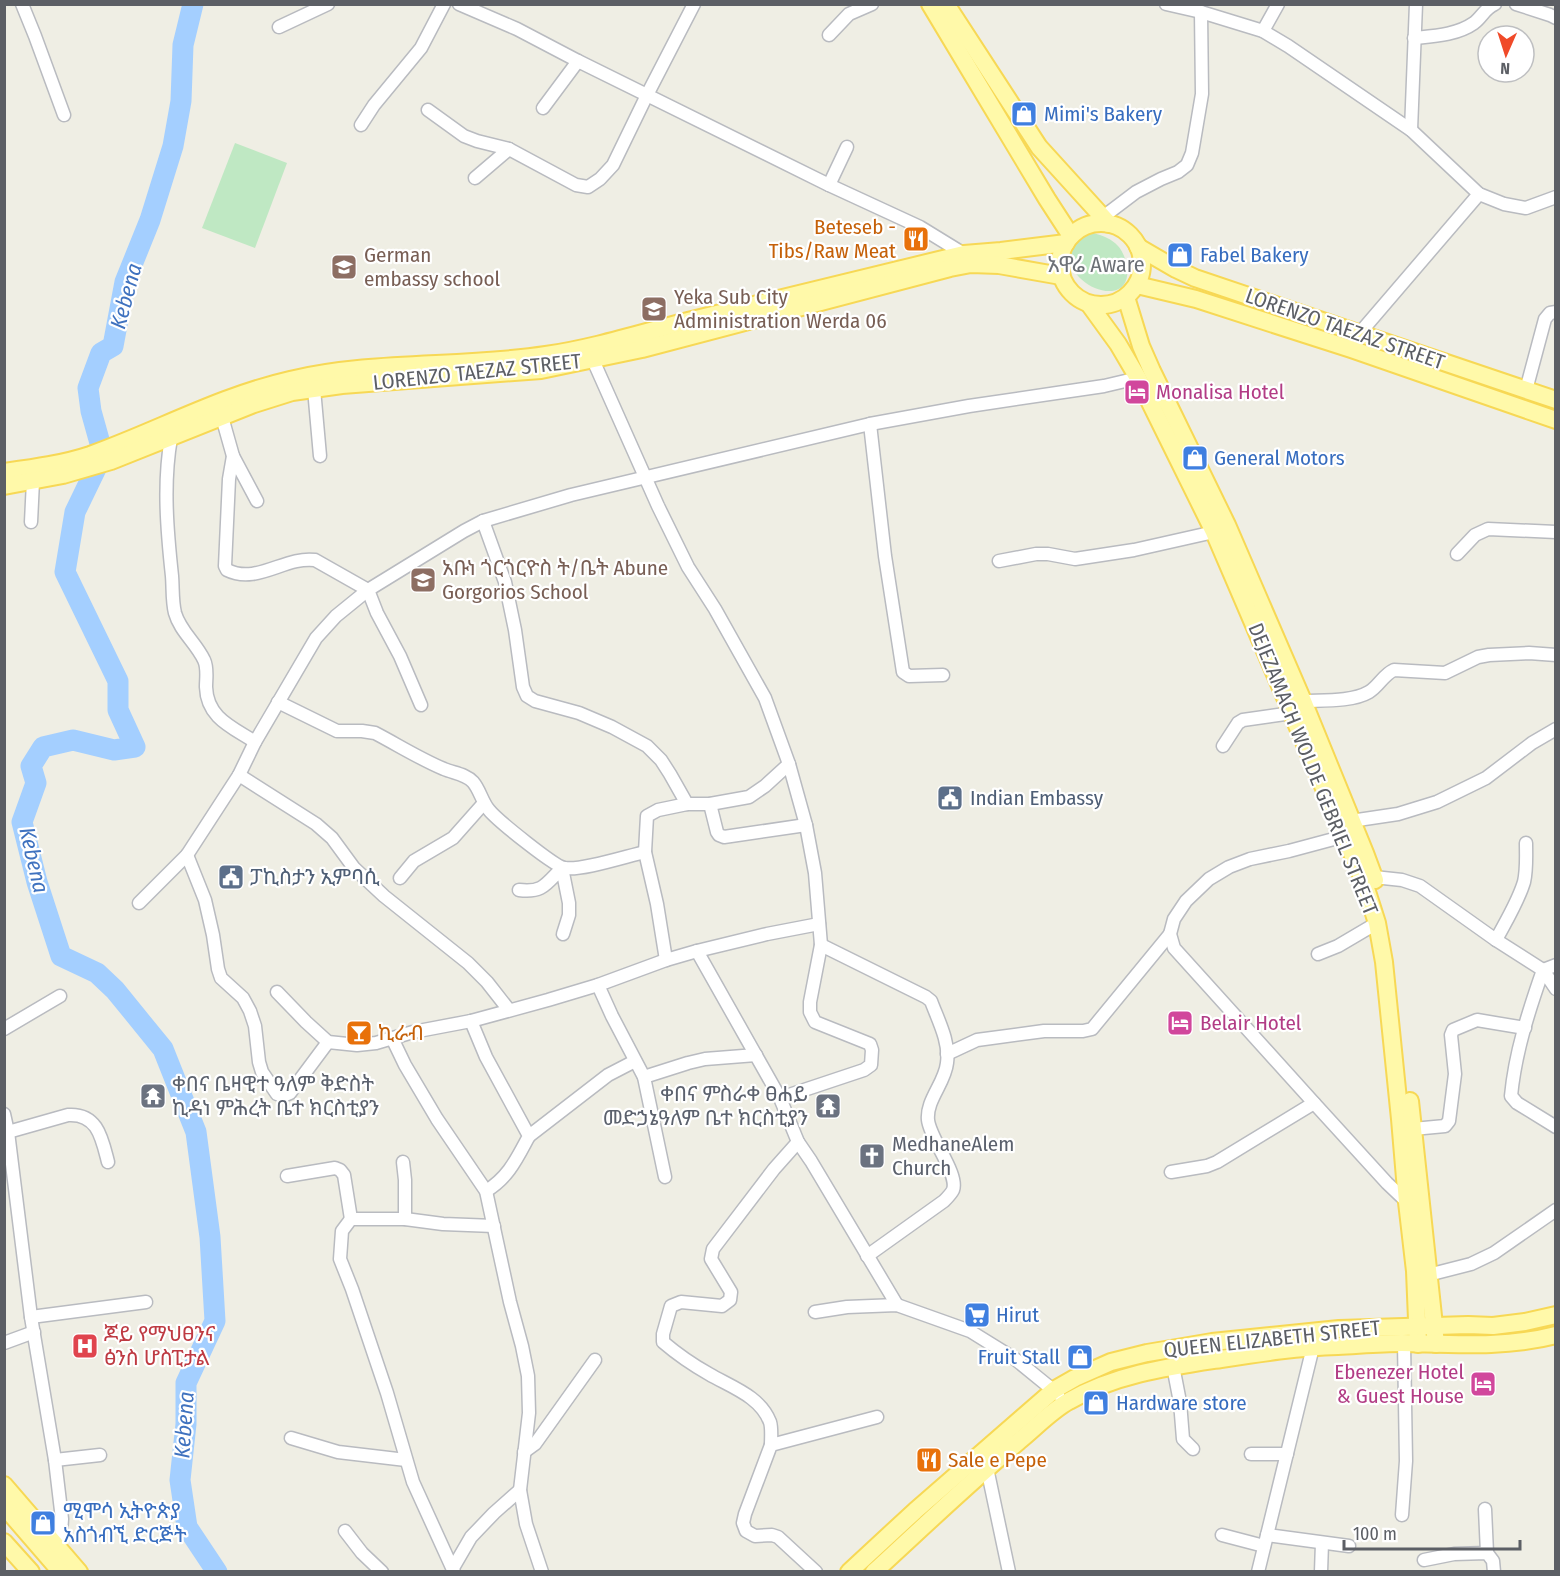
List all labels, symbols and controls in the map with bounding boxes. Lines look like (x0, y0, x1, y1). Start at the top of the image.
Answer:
north arrow (1476, 24, 1536, 84)
text: N (1500, 59, 1511, 78)
shop icon: Mimi's Bakery (1009, 99, 1039, 129)
place label: Mimi's Bakery (1044, 101, 1163, 127)
place label: Beteseb - Tibs/Raw Meat (769, 214, 896, 264)
restaurant icon: Beteseb - Tibs/Raw Meat (901, 224, 931, 254)
shop icon: Fabel Bakery (1165, 240, 1195, 270)
place label: German embassy school (364, 242, 500, 292)
place label: Fabel Bakery (1200, 242, 1309, 268)
district label: አዋሬ Aware (1047, 251, 1145, 278)
school or university icon: German embassy school (329, 252, 359, 282)
water label: Kebena (104, 260, 148, 332)
street label: LORENZO TAEZAZ STREET (1242, 283, 1448, 375)
place label: Yeka Sub City Administration Werda 06 (674, 284, 887, 334)
school or university icon: Yeka Sub City Administration Werda 06 (639, 294, 669, 324)
street label: LORENZO TAEZAZ STREET (372, 348, 582, 396)
hotel icon: Monalisa Hotel (1122, 377, 1152, 407)
place label: Monalisa Hotel (1156, 379, 1285, 405)
shop icon: General Motors (1180, 443, 1210, 473)
place label: General Motors (1214, 445, 1345, 471)
place label: አቡነ ጎርጎርዮስ ት/ቤት Abune Gorgorios School (442, 555, 668, 605)
school or university icon: አቡነ ጎርጎርዮስ ት/ቤት Abune Gorgorios School (408, 565, 438, 595)
street label: DEJEZAMACH WOLDE GEBRIEL STREET (1242, 619, 1384, 919)
public building icon: Indian Embassy (935, 783, 965, 813)
place label: Indian Embassy (970, 785, 1104, 811)
water label: Kebena (13, 824, 55, 896)
public building icon: ፓኪስታን ኢምባሲ (216, 862, 246, 892)
place label: ፓኪስታን ኢምባሲ (250, 864, 380, 890)
hotel icon: Belair Hotel (1165, 1008, 1195, 1038)
place label: Belair Hotel (1200, 1010, 1302, 1036)
bar icon: ኪራብ (344, 1018, 374, 1048)
place label: ኪራብ (378, 1020, 424, 1046)
place label: ቀበና ቤዛዊተ ዓለም ቅድስት ኪዳነ ምሕረት ቤተ ክርስቲያን (172, 1071, 379, 1121)
temple icon: ቀበና ቤዛዊተ ዓለም ቅድስት ኪዳነ ምሕረት ቤተ ክርስቲያን (138, 1081, 168, 1111)
place label: ቀበና ምስራቀ ፀሐይ መድኃኔዓለም ቤተ ክርስቲያን (603, 1081, 808, 1131)
temple icon: ቀበና ምስራቀ ፀሐይ መድኃኔዓለም ቤተ ክርስቲያን (813, 1091, 843, 1121)
place label: MedhaneAlem Church (892, 1131, 1014, 1181)
church icon: MedhaneAlem Church (857, 1141, 887, 1171)
supermarket icon: Hirut (962, 1300, 992, 1330)
place label: Hirut (996, 1302, 1039, 1328)
street label: QUEEN ELIZABETH STREET (1162, 1315, 1382, 1363)
place label: ጆይ የማህፀንና ፅንስ ሆስፒታል (104, 1321, 216, 1371)
hospital icon: ጆይ የማህፀንና ፅንስ ሆስፒታል (70, 1331, 100, 1361)
shop icon: Fruit Stall (1065, 1342, 1095, 1372)
place label: Fruit Stall (978, 1344, 1060, 1370)
place label: Ebenezer Hotel & Guest House (1334, 1359, 1464, 1409)
hotel icon: Ebenezer Hotel & Guest House (1468, 1369, 1498, 1399)
shop icon: Hardware store (1081, 1388, 1111, 1418)
place label: Hardware store (1116, 1390, 1247, 1416)
water label: Kebena (168, 1391, 200, 1459)
restaurant icon: Sale e Pepe (914, 1445, 944, 1475)
place label: Sale e Pepe (948, 1447, 1047, 1473)
place label: ሚሞሳ ኢትዮጵያ አስጎብኚ ድርጅት (63, 1498, 187, 1548)
shop icon: ሚሞሳ ኢትዮጵያ አስጎብኚ ድርጅት (28, 1508, 58, 1538)
scale bar (1344, 1513, 1520, 1551)
text: 100 m (1353, 1523, 1397, 1545)

